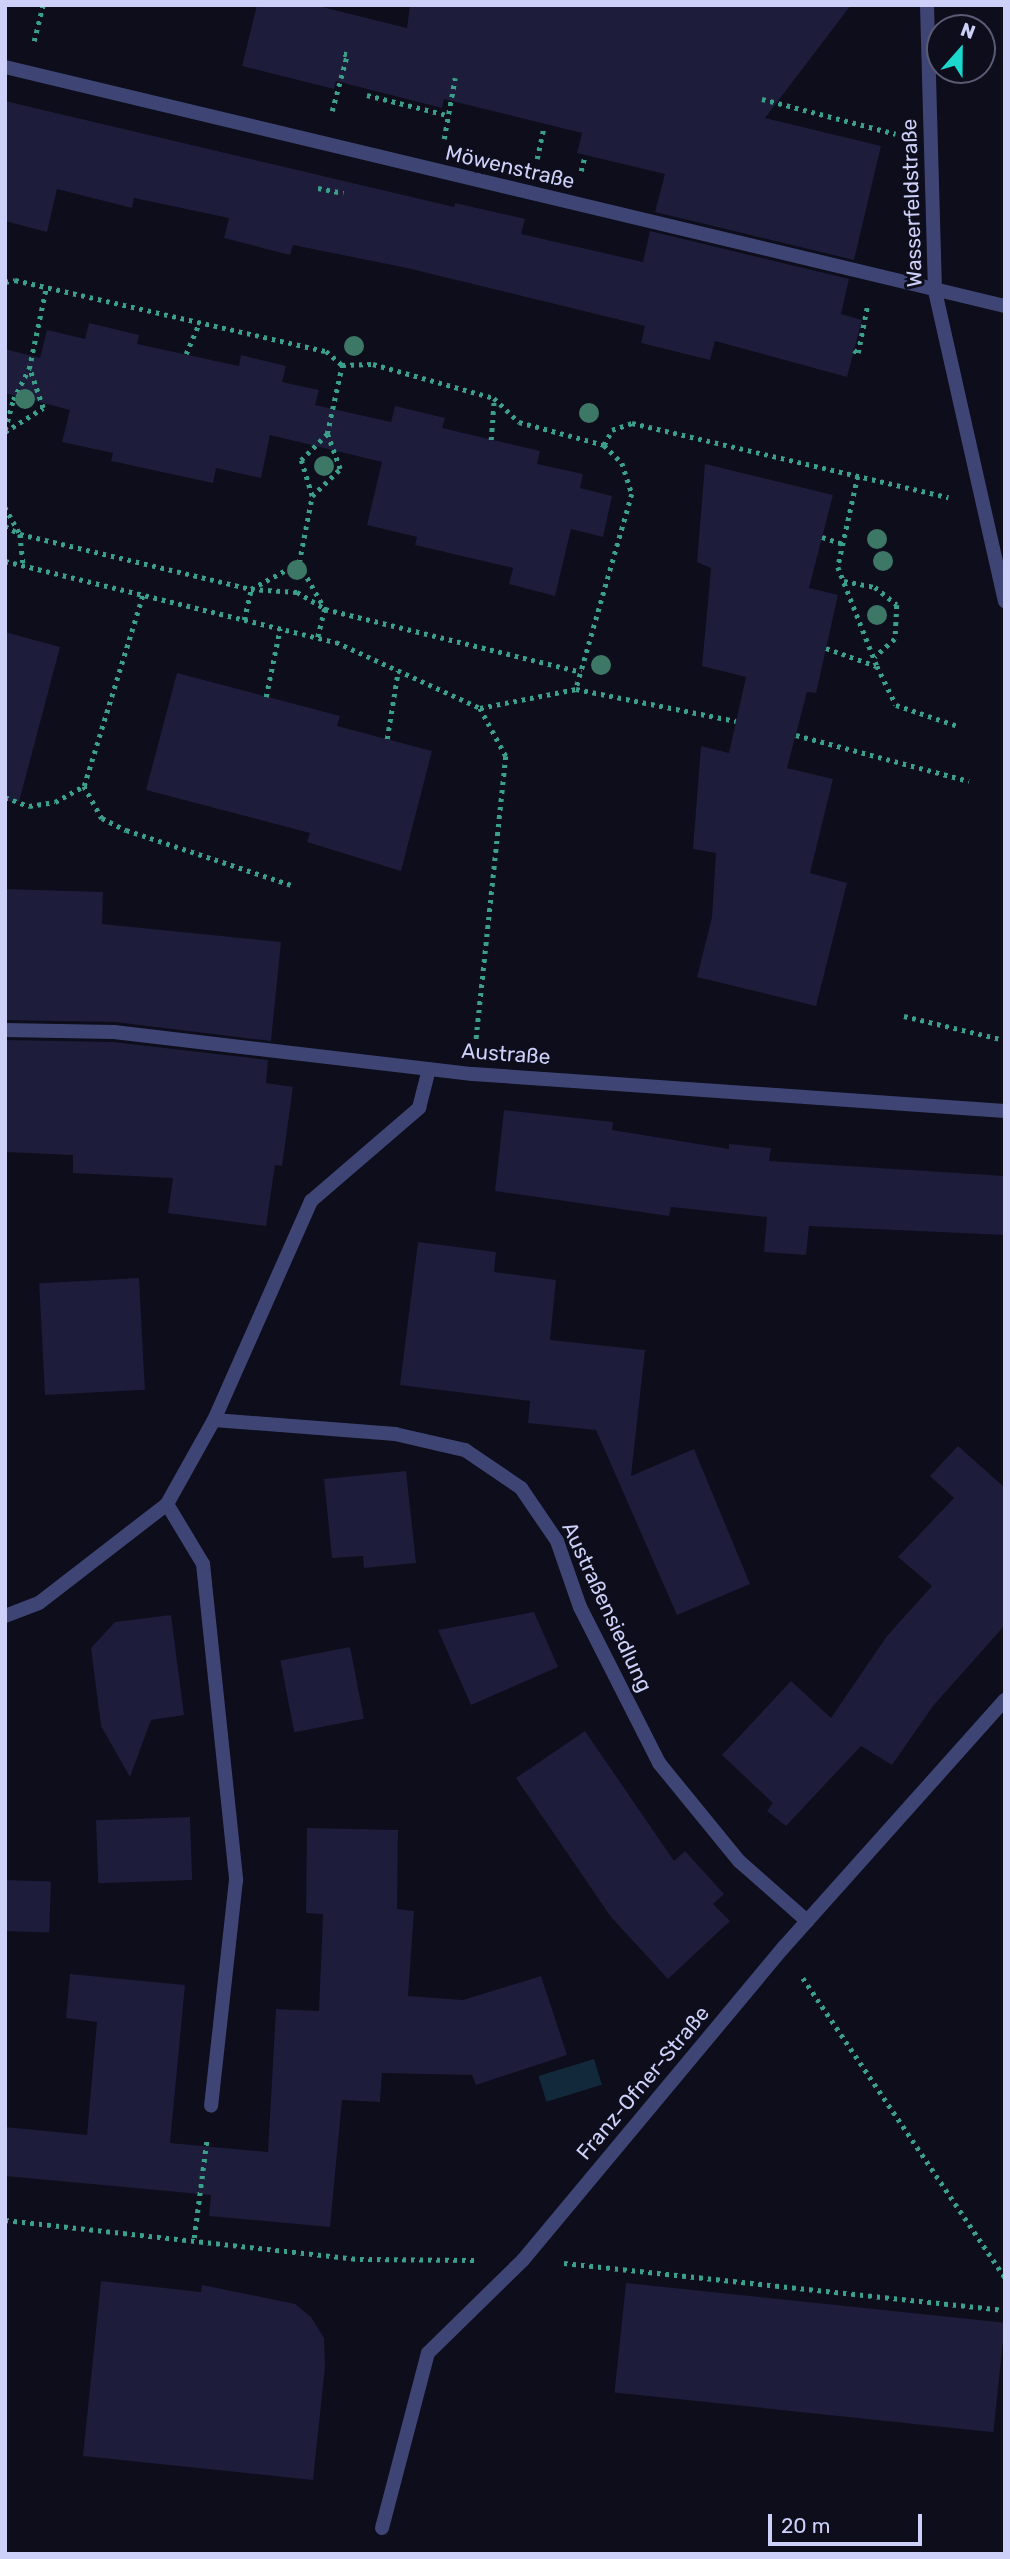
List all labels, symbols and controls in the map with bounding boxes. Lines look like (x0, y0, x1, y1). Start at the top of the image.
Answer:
north arrow (926, 14, 996, 84)
text: N (957, 18, 978, 44)
street label: Wasserfeldstraße (896, 118, 928, 288)
street label: Möwenstraße (443, 140, 577, 194)
street label: Austraße (461, 1038, 551, 1070)
street label: Austraßensiedlung (557, 1518, 657, 1696)
street label: Franz-Ofner-Straße (571, 2001, 715, 2165)
scale bar (772, 2500, 926, 2544)
text: 20 m (781, 2513, 830, 2538)

